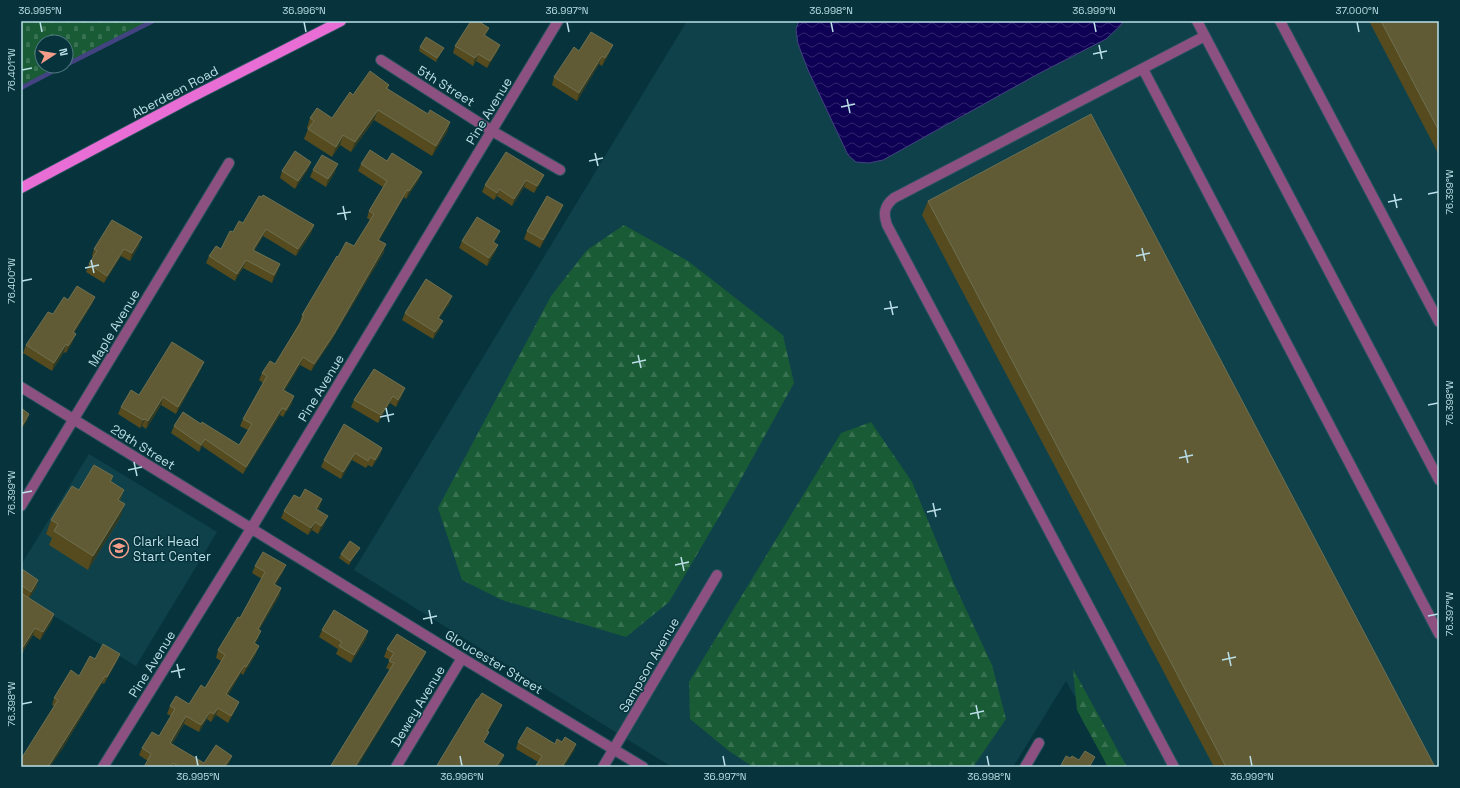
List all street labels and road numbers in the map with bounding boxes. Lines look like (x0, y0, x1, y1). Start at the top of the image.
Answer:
street label: Aberdeen Road (129, 62, 221, 122)
street label: 5th Street (414, 62, 478, 110)
street label: Pine Avenue (462, 74, 516, 148)
street label: Maple Avenue (84, 286, 144, 370)
street label: Pine Avenue (294, 351, 348, 425)
street label: 29th Street (108, 421, 178, 474)
street label: Sampson Avenue (615, 614, 683, 716)
street label: Gloucester Street (442, 626, 546, 698)
street label: Pine Avenue (125, 627, 179, 701)
street label: Dewey Avenue (387, 663, 449, 749)

